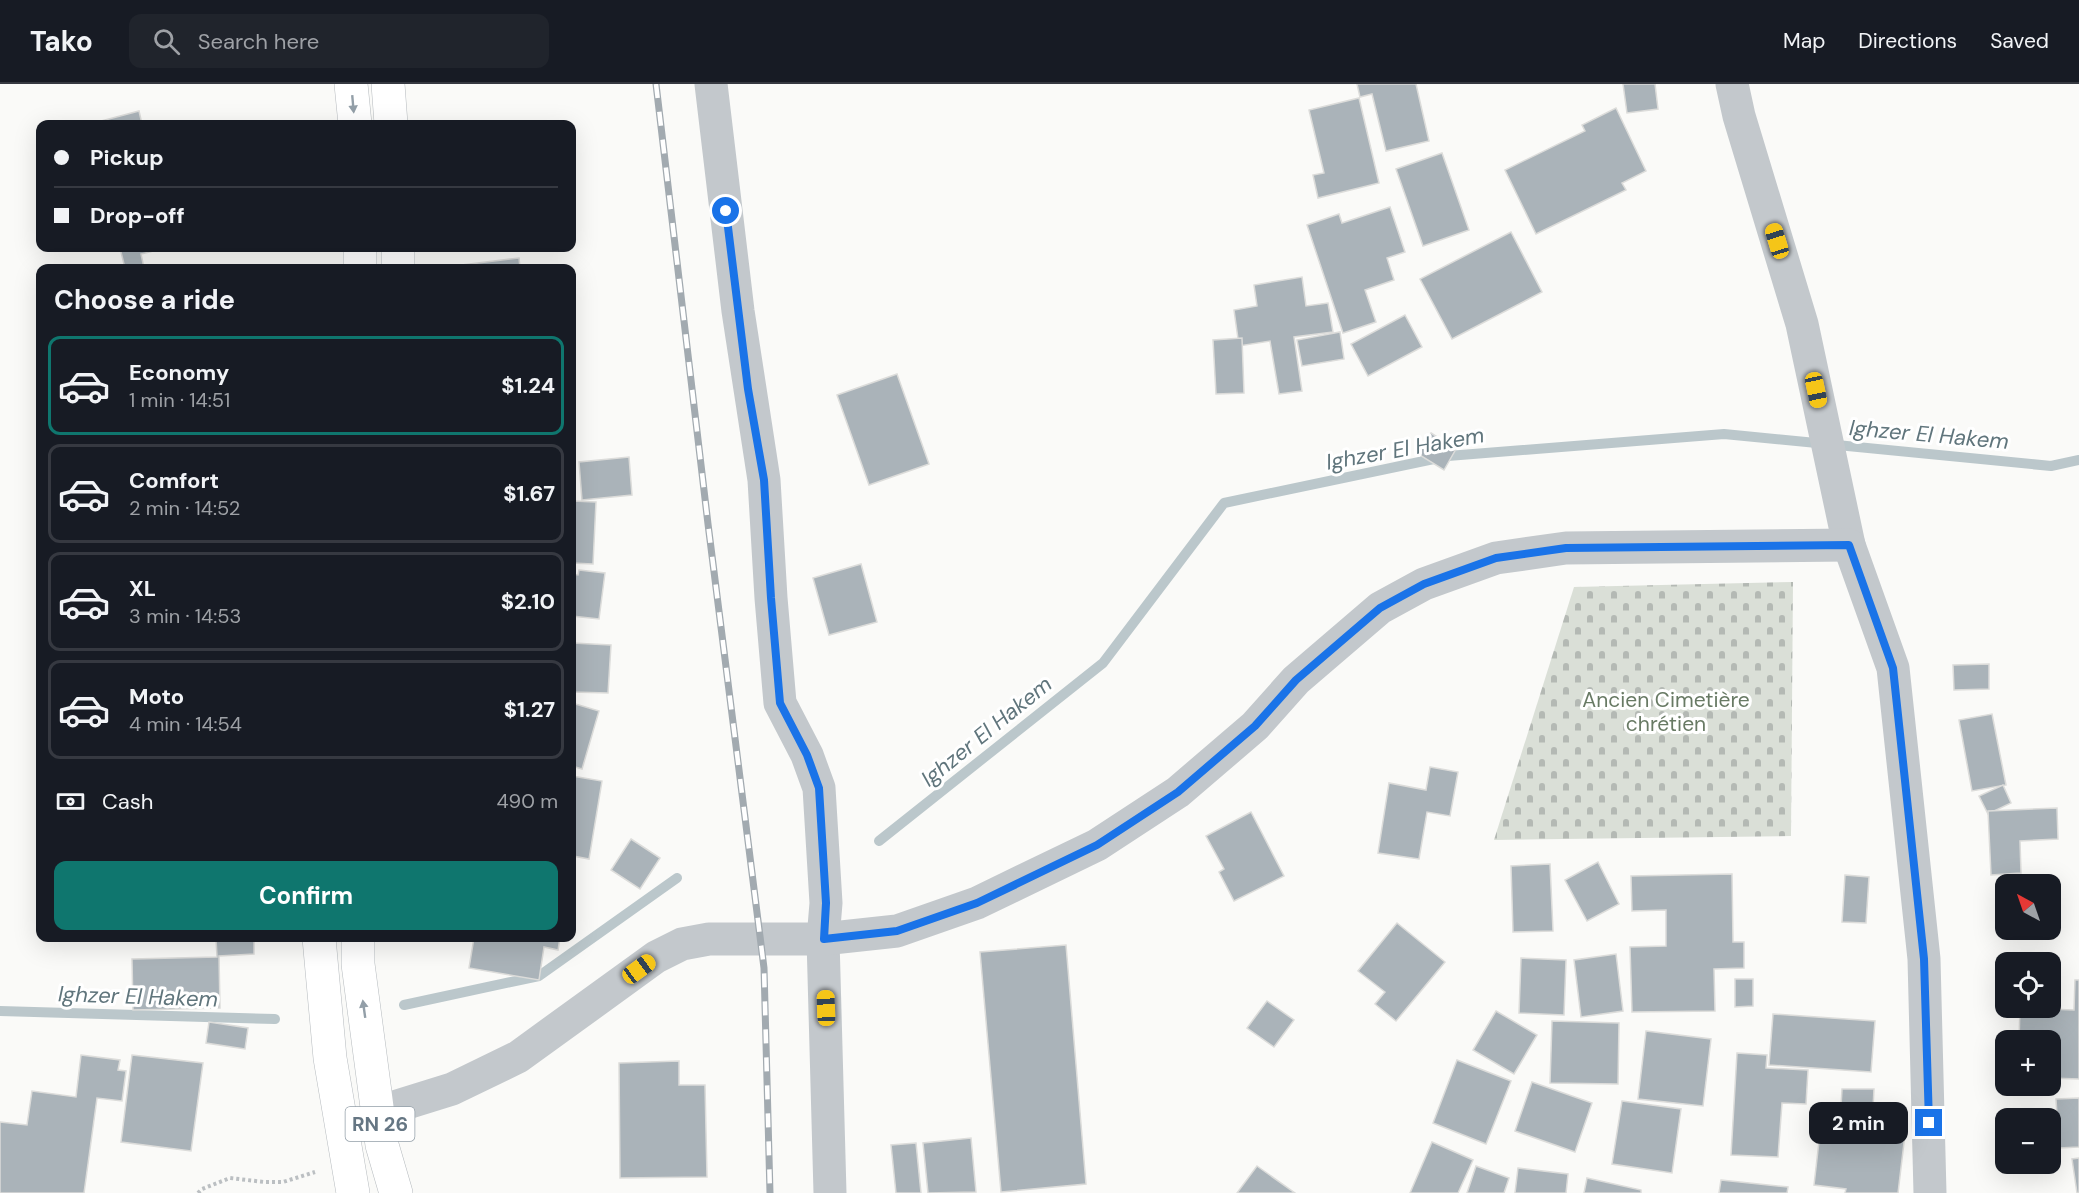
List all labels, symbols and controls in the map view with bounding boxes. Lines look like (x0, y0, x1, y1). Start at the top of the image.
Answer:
search box (129, 14, 549, 68)
text: Tako (30, 23, 93, 60)
icon: search (150, 25, 183, 58)
text: Search here (198, 27, 319, 56)
text: Map (1783, 27, 1825, 55)
text: Directions (1858, 27, 1957, 55)
text: Saved (1990, 27, 2049, 55)
one-way arrow (348, 95, 358, 114)
text: Pickup (90, 143, 164, 172)
route start (712, 197, 739, 224)
text: Drop-off (90, 201, 185, 230)
car (1763, 221, 1791, 261)
text: Choose a ride (54, 282, 235, 317)
text: Economy (129, 358, 229, 387)
icon: car (57, 359, 111, 413)
text: $1.24 (501, 371, 555, 400)
car (1803, 371, 1829, 409)
text: 1 min · 14:51 (129, 387, 230, 413)
water label: Ighzer El Hakem (1848, 413, 2010, 456)
water label: Ighzer El Hakem (1324, 420, 1486, 477)
text: Comfort (129, 466, 219, 495)
icon: car (57, 467, 111, 521)
text: $1.67 (503, 479, 555, 508)
text: 2 min · 14:52 (129, 495, 240, 521)
text: XL (129, 574, 156, 603)
icon: car (57, 575, 111, 629)
text: $2.10 (501, 587, 555, 616)
text: 3 min · 14:53 (129, 603, 241, 629)
water label: Ighzer El Hakem (915, 670, 1058, 793)
text: Moto (129, 682, 184, 711)
icon: car (57, 683, 111, 737)
park label: Ancien Cimetière chrétien (1582, 686, 1750, 738)
text: $1.27 (504, 695, 555, 724)
text: 4 min · 14:54 (129, 711, 242, 737)
icon: cash (54, 785, 87, 818)
text: Cash (102, 787, 153, 816)
text: 490 m (496, 788, 558, 814)
button: Confirm (54, 861, 558, 930)
north arrow (1995, 874, 2061, 940)
map controls (1995, 874, 2061, 1174)
car (619, 951, 659, 987)
button: locate (1995, 952, 2061, 1018)
water label: Ighzer El Hakem (57, 979, 219, 1014)
car (816, 990, 836, 1026)
one-way arrow (360, 999, 369, 1018)
button: + (1995, 1030, 2061, 1096)
callout: 2 min (1809, 1102, 1908, 1144)
road number: RN 26 (346, 1107, 415, 1141)
button: − (1995, 1108, 2061, 1174)
route end (1915, 1109, 1942, 1136)
text: 2 min (1832, 1110, 1885, 1136)

